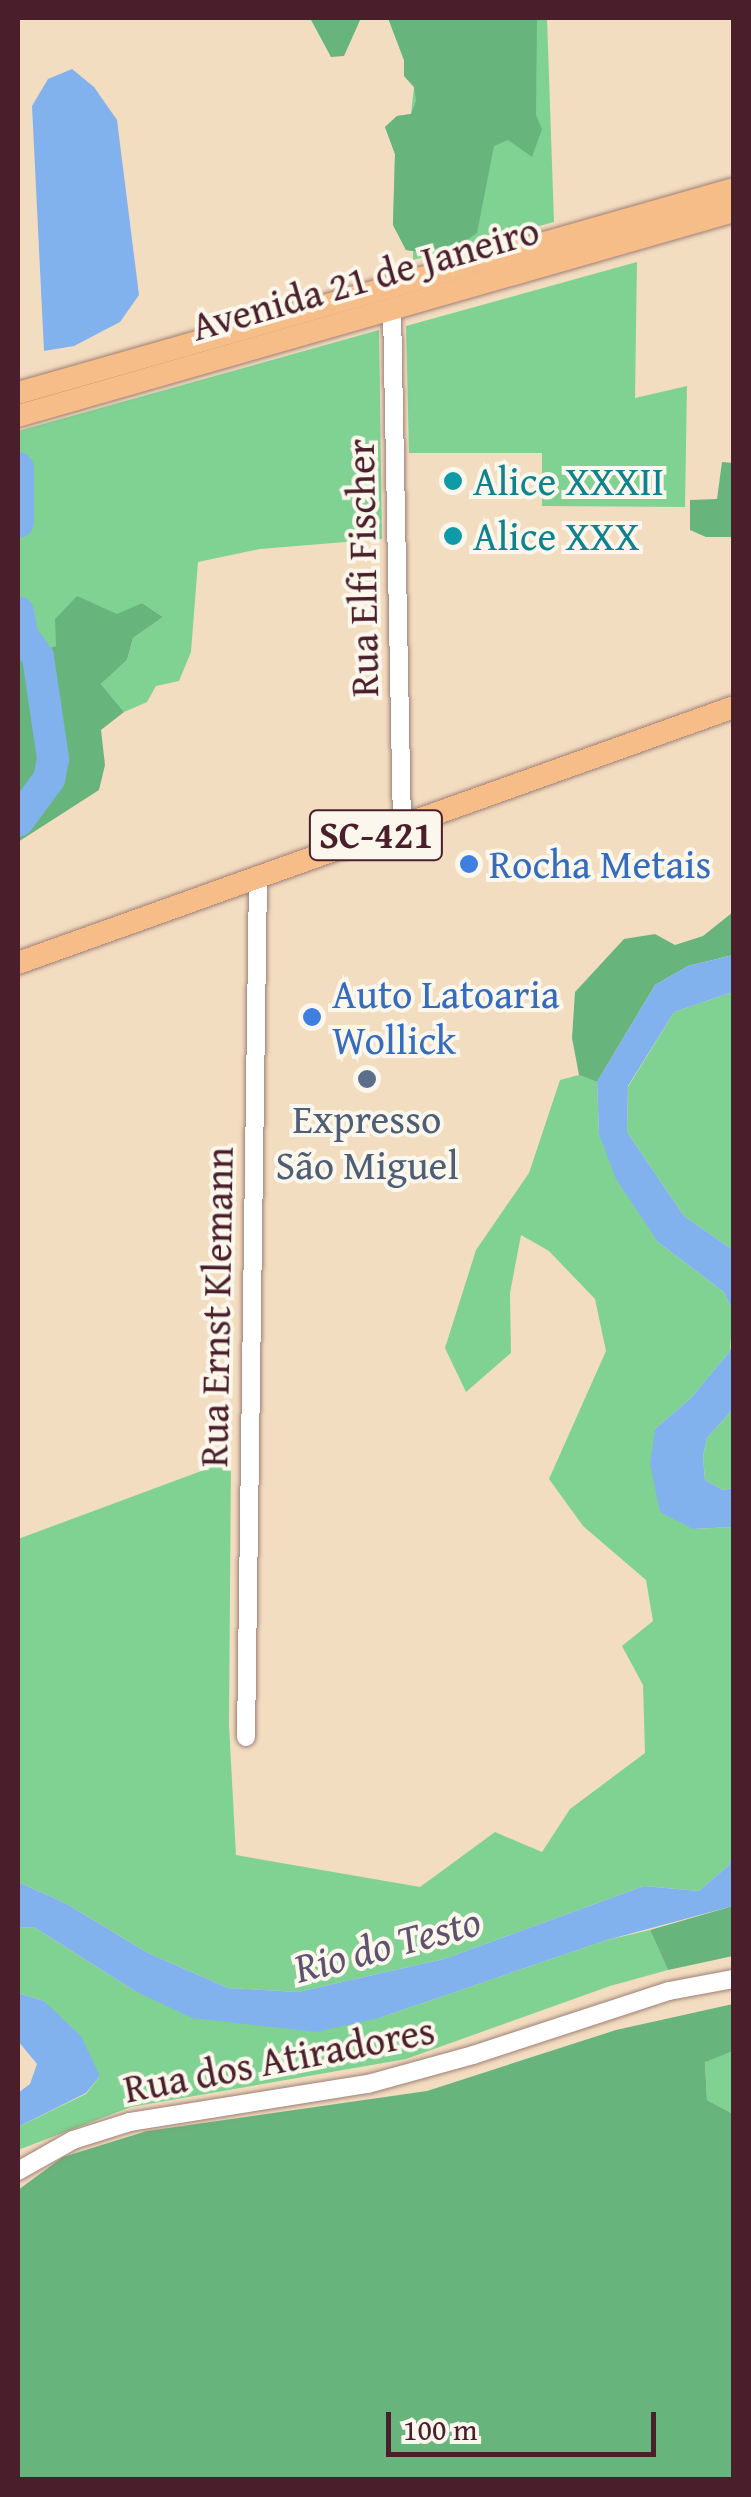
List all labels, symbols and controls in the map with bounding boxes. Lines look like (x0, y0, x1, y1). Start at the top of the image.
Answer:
street label: Avenida 21 de Janeiro (186, 205, 544, 351)
street label: Rua Elfi Fischer (336, 439, 388, 697)
place label: Alice XXXII (473, 457, 664, 505)
marker: Alice XXXII (442, 470, 464, 492)
place label: Alice XXX (473, 512, 639, 560)
marker: Alice XXX (442, 525, 464, 547)
road number: SC-421 (308, 802, 444, 868)
place label: Rocha Metais (489, 840, 711, 888)
marker: Rocha Metais (458, 853, 480, 875)
place label: Auto Latoaria Wollick (332, 970, 560, 1064)
marker: Auto Latoaria Wollick (301, 1006, 323, 1028)
marker: Expresso São Miguel (356, 1068, 378, 1090)
place label: Expresso São Miguel (275, 1095, 459, 1189)
street label: Rua Ernst Klemann (189, 1146, 243, 1468)
water label: Rio do Testo (288, 1895, 486, 1993)
street label: Rua dos Atiradores (119, 2005, 439, 2113)
scale bar (391, 2392, 661, 2454)
text: 100 m (403, 2407, 477, 2451)

